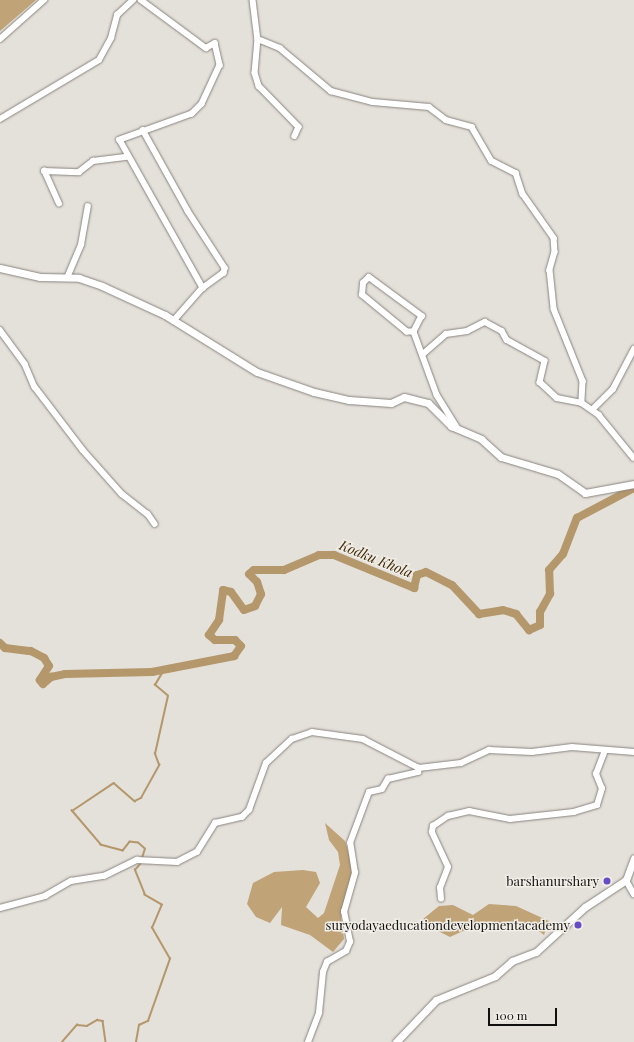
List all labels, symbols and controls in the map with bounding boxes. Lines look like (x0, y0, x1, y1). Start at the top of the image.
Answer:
water label: Kodku Khola (337, 537, 415, 581)
place label: barshanurshary (506, 873, 599, 889)
marker: barshanurshary (602, 876, 612, 886)
place label: suryodayaeducationdevelopmentacademy (326, 917, 570, 933)
marker: suryodayaeducationdevelopmentacademy (573, 920, 583, 930)
scale bar (490, 1000, 559, 1026)
text: 100 m (495, 1007, 527, 1023)

